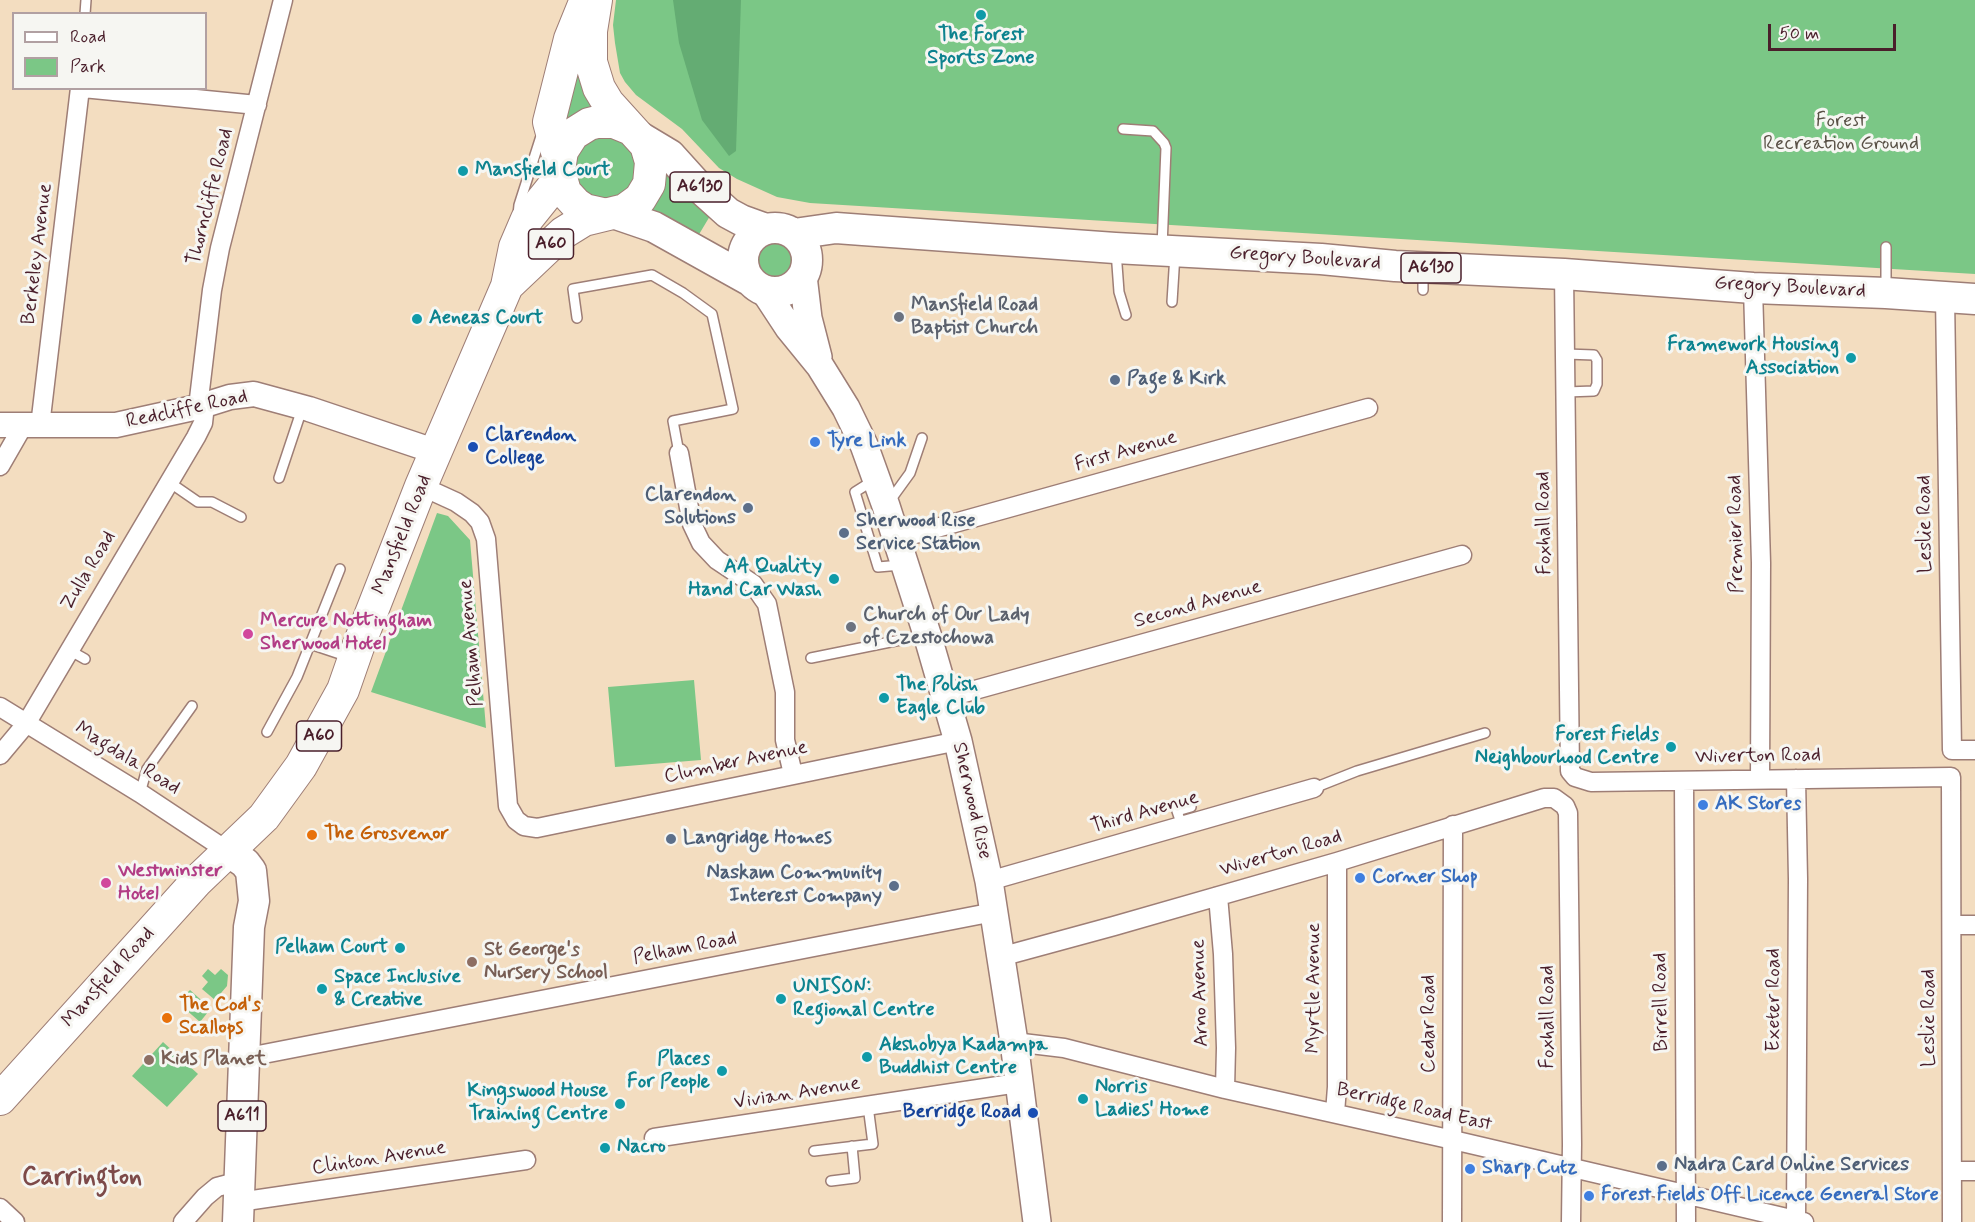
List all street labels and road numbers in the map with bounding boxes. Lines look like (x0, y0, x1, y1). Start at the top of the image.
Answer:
street label: Thorncliffe Road (182, 126, 240, 268)
road number: A6130 (670, 172, 730, 202)
street label: Berkeley Avenue (17, 182, 59, 326)
road number: A60 (528, 229, 574, 259)
street label: Gregory Boulevard (1228, 242, 1382, 276)
road number: A6130 (1401, 253, 1461, 283)
street label: Gregory Boulevard (1713, 272, 1867, 304)
street label: Redcliffe Road (124, 385, 250, 435)
street label: First Avenue (1072, 426, 1180, 478)
street label: Foxhall Road (1532, 471, 1558, 575)
street label: Mansfield Road (368, 472, 438, 598)
street label: Premier Road (1724, 475, 1750, 593)
street label: Leslie Road (1913, 475, 1939, 573)
street label: Zulla Road (56, 527, 122, 615)
street label: Second Avenue (1132, 575, 1264, 635)
street label: Pelham Avenue (454, 578, 490, 708)
street label: Magdala Road (70, 717, 184, 801)
road number: A60 (296, 721, 342, 751)
street label: Clumber Avenue (662, 736, 810, 790)
street label: Sherwood Rise (946, 740, 996, 862)
street label: Wiverton Road (1695, 744, 1821, 770)
street label: Third Avenue (1088, 786, 1202, 840)
street label: Wiverton Road (1217, 825, 1345, 883)
street label: Mansfield Road (58, 923, 160, 1033)
street label: Myrtle Avenue (1303, 923, 1327, 1053)
street label: Pelham Road (631, 927, 739, 971)
street label: Arno Avenue (1187, 939, 1215, 1047)
street label: Exeter Road (1763, 948, 1787, 1052)
street label: Birrell Road (1649, 952, 1675, 1052)
street label: Foxhall Road (1537, 965, 1561, 1069)
street label: Leslie Road (1918, 969, 1942, 1067)
street label: Cedar Road (1418, 975, 1442, 1073)
street label: Vivian Avenue (732, 1072, 862, 1116)
street label: Berridge Road East (1334, 1078, 1494, 1138)
road number: A611 (218, 1101, 266, 1131)
street label: Clinton Avenue (310, 1137, 448, 1181)

